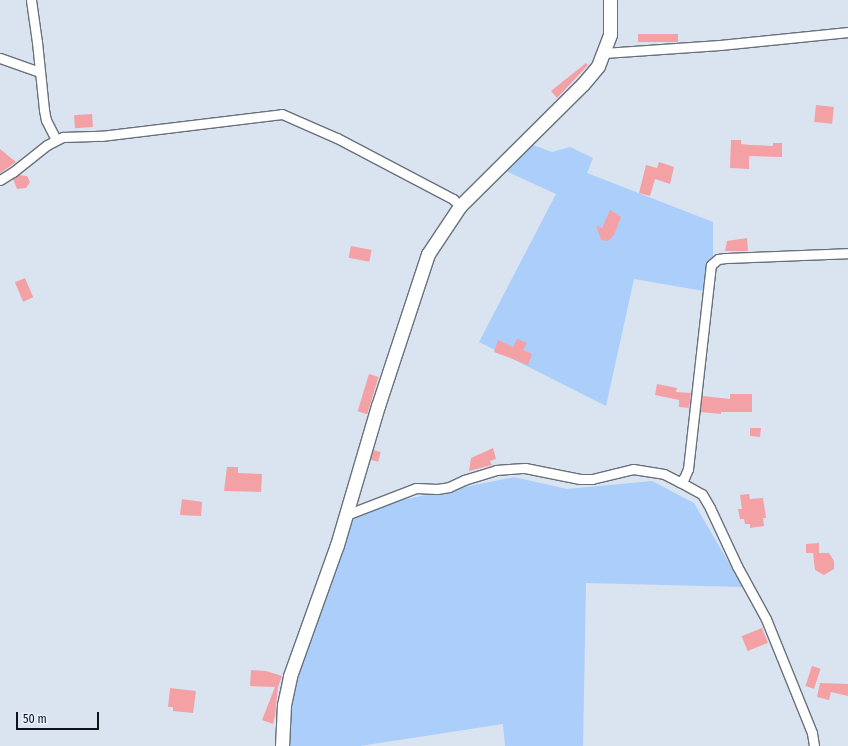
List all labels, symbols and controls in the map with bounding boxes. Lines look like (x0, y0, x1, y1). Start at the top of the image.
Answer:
scale bar (18, 704, 101, 730)
text: 50 m (23, 712, 47, 726)

